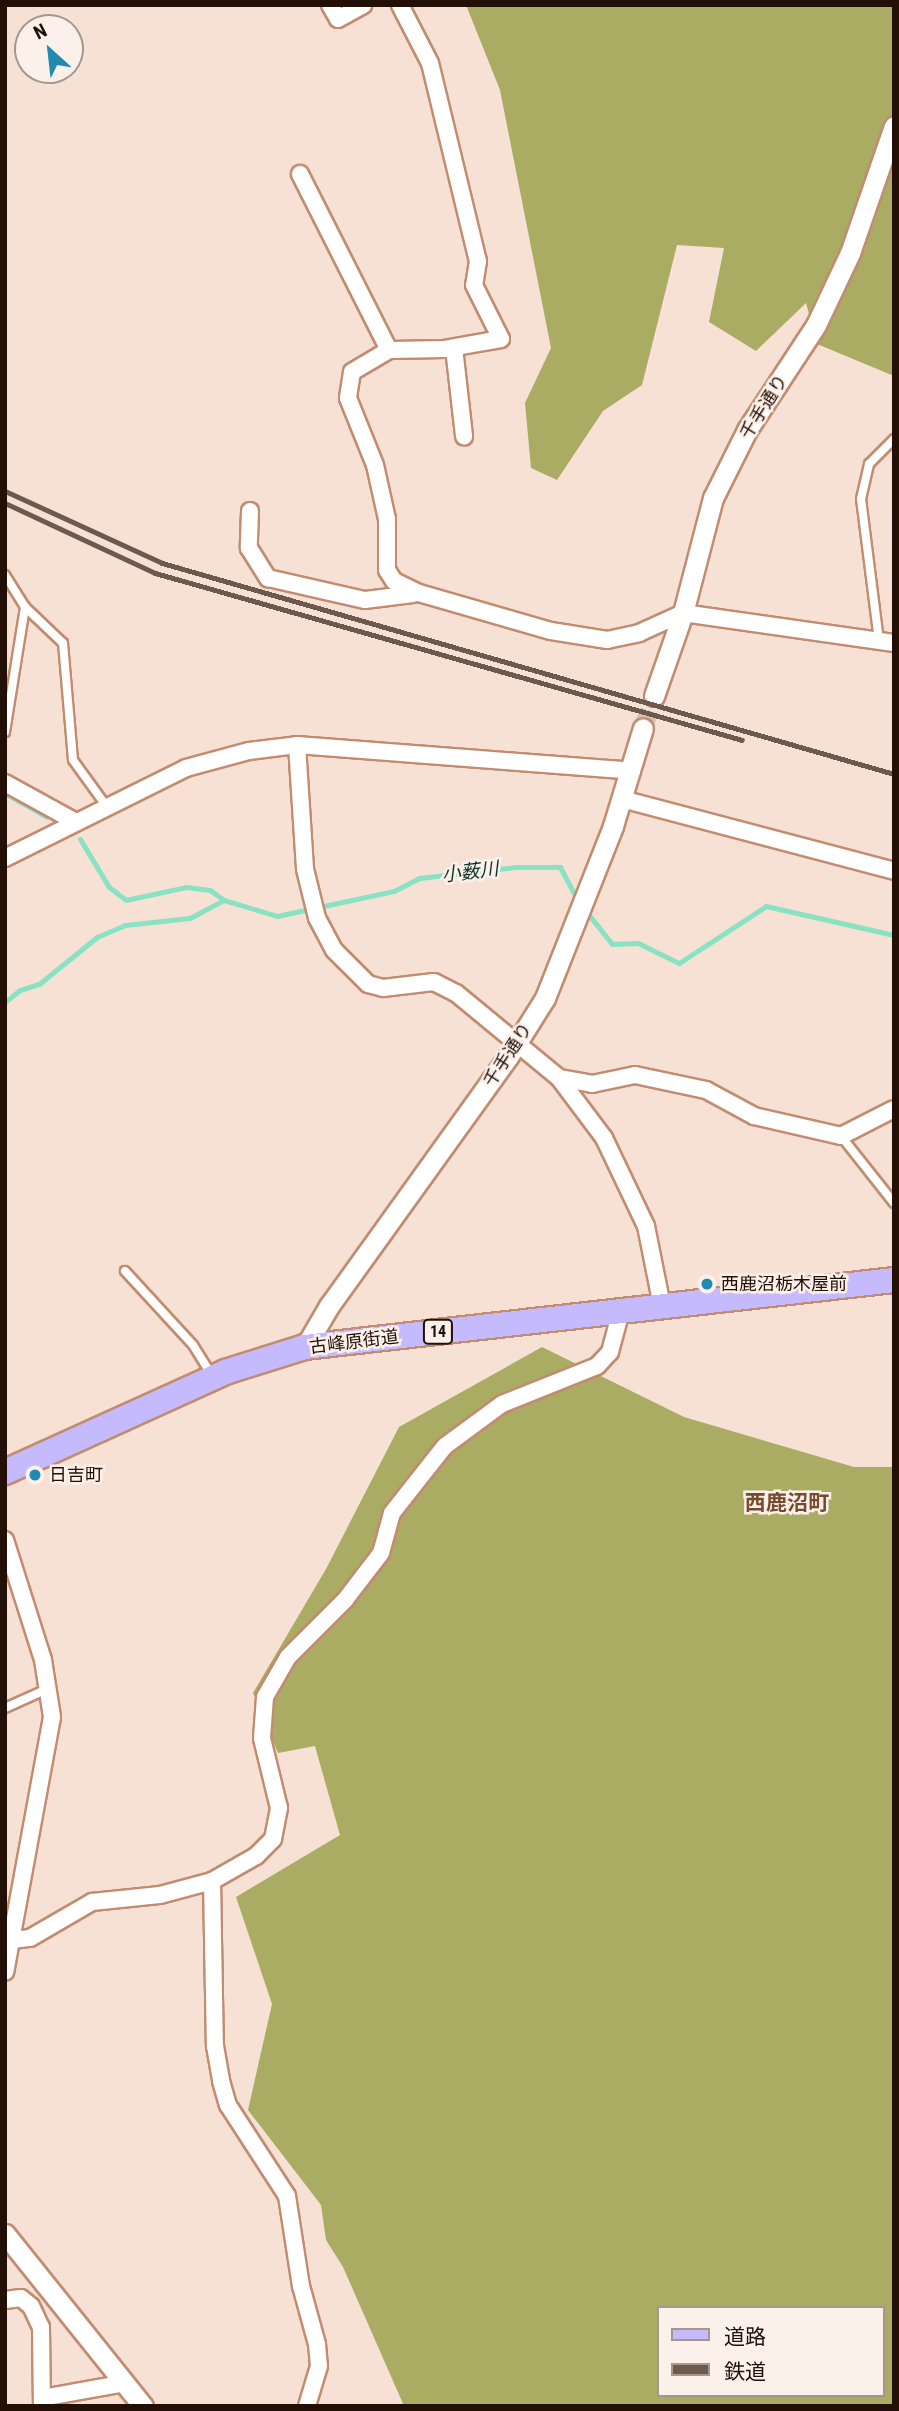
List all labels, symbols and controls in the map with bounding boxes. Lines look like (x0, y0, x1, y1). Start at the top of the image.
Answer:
north arrow (14, 14, 84, 84)
text: N (30, 19, 51, 45)
street label: 千手通り (736, 371, 792, 443)
water label: 小薮川 (440, 857, 500, 887)
street label: 千手通り (479, 1019, 537, 1091)
place label: 西鹿沼栃木屋前 (721, 1273, 847, 1295)
marker: 西鹿沼栃木屋前 (699, 1276, 715, 1292)
road number: 14 (422, 1320, 454, 1344)
street label: 古峰原街道 (308, 1326, 400, 1358)
place label: 日吉町 (49, 1464, 103, 1486)
marker: 日吉町 (27, 1467, 43, 1483)
district label: 西鹿沼町 (745, 1490, 829, 1516)
legend (657, 2306, 885, 2397)
text: 道路 (724, 2325, 766, 2349)
text: 鉄道 (724, 2360, 766, 2384)

